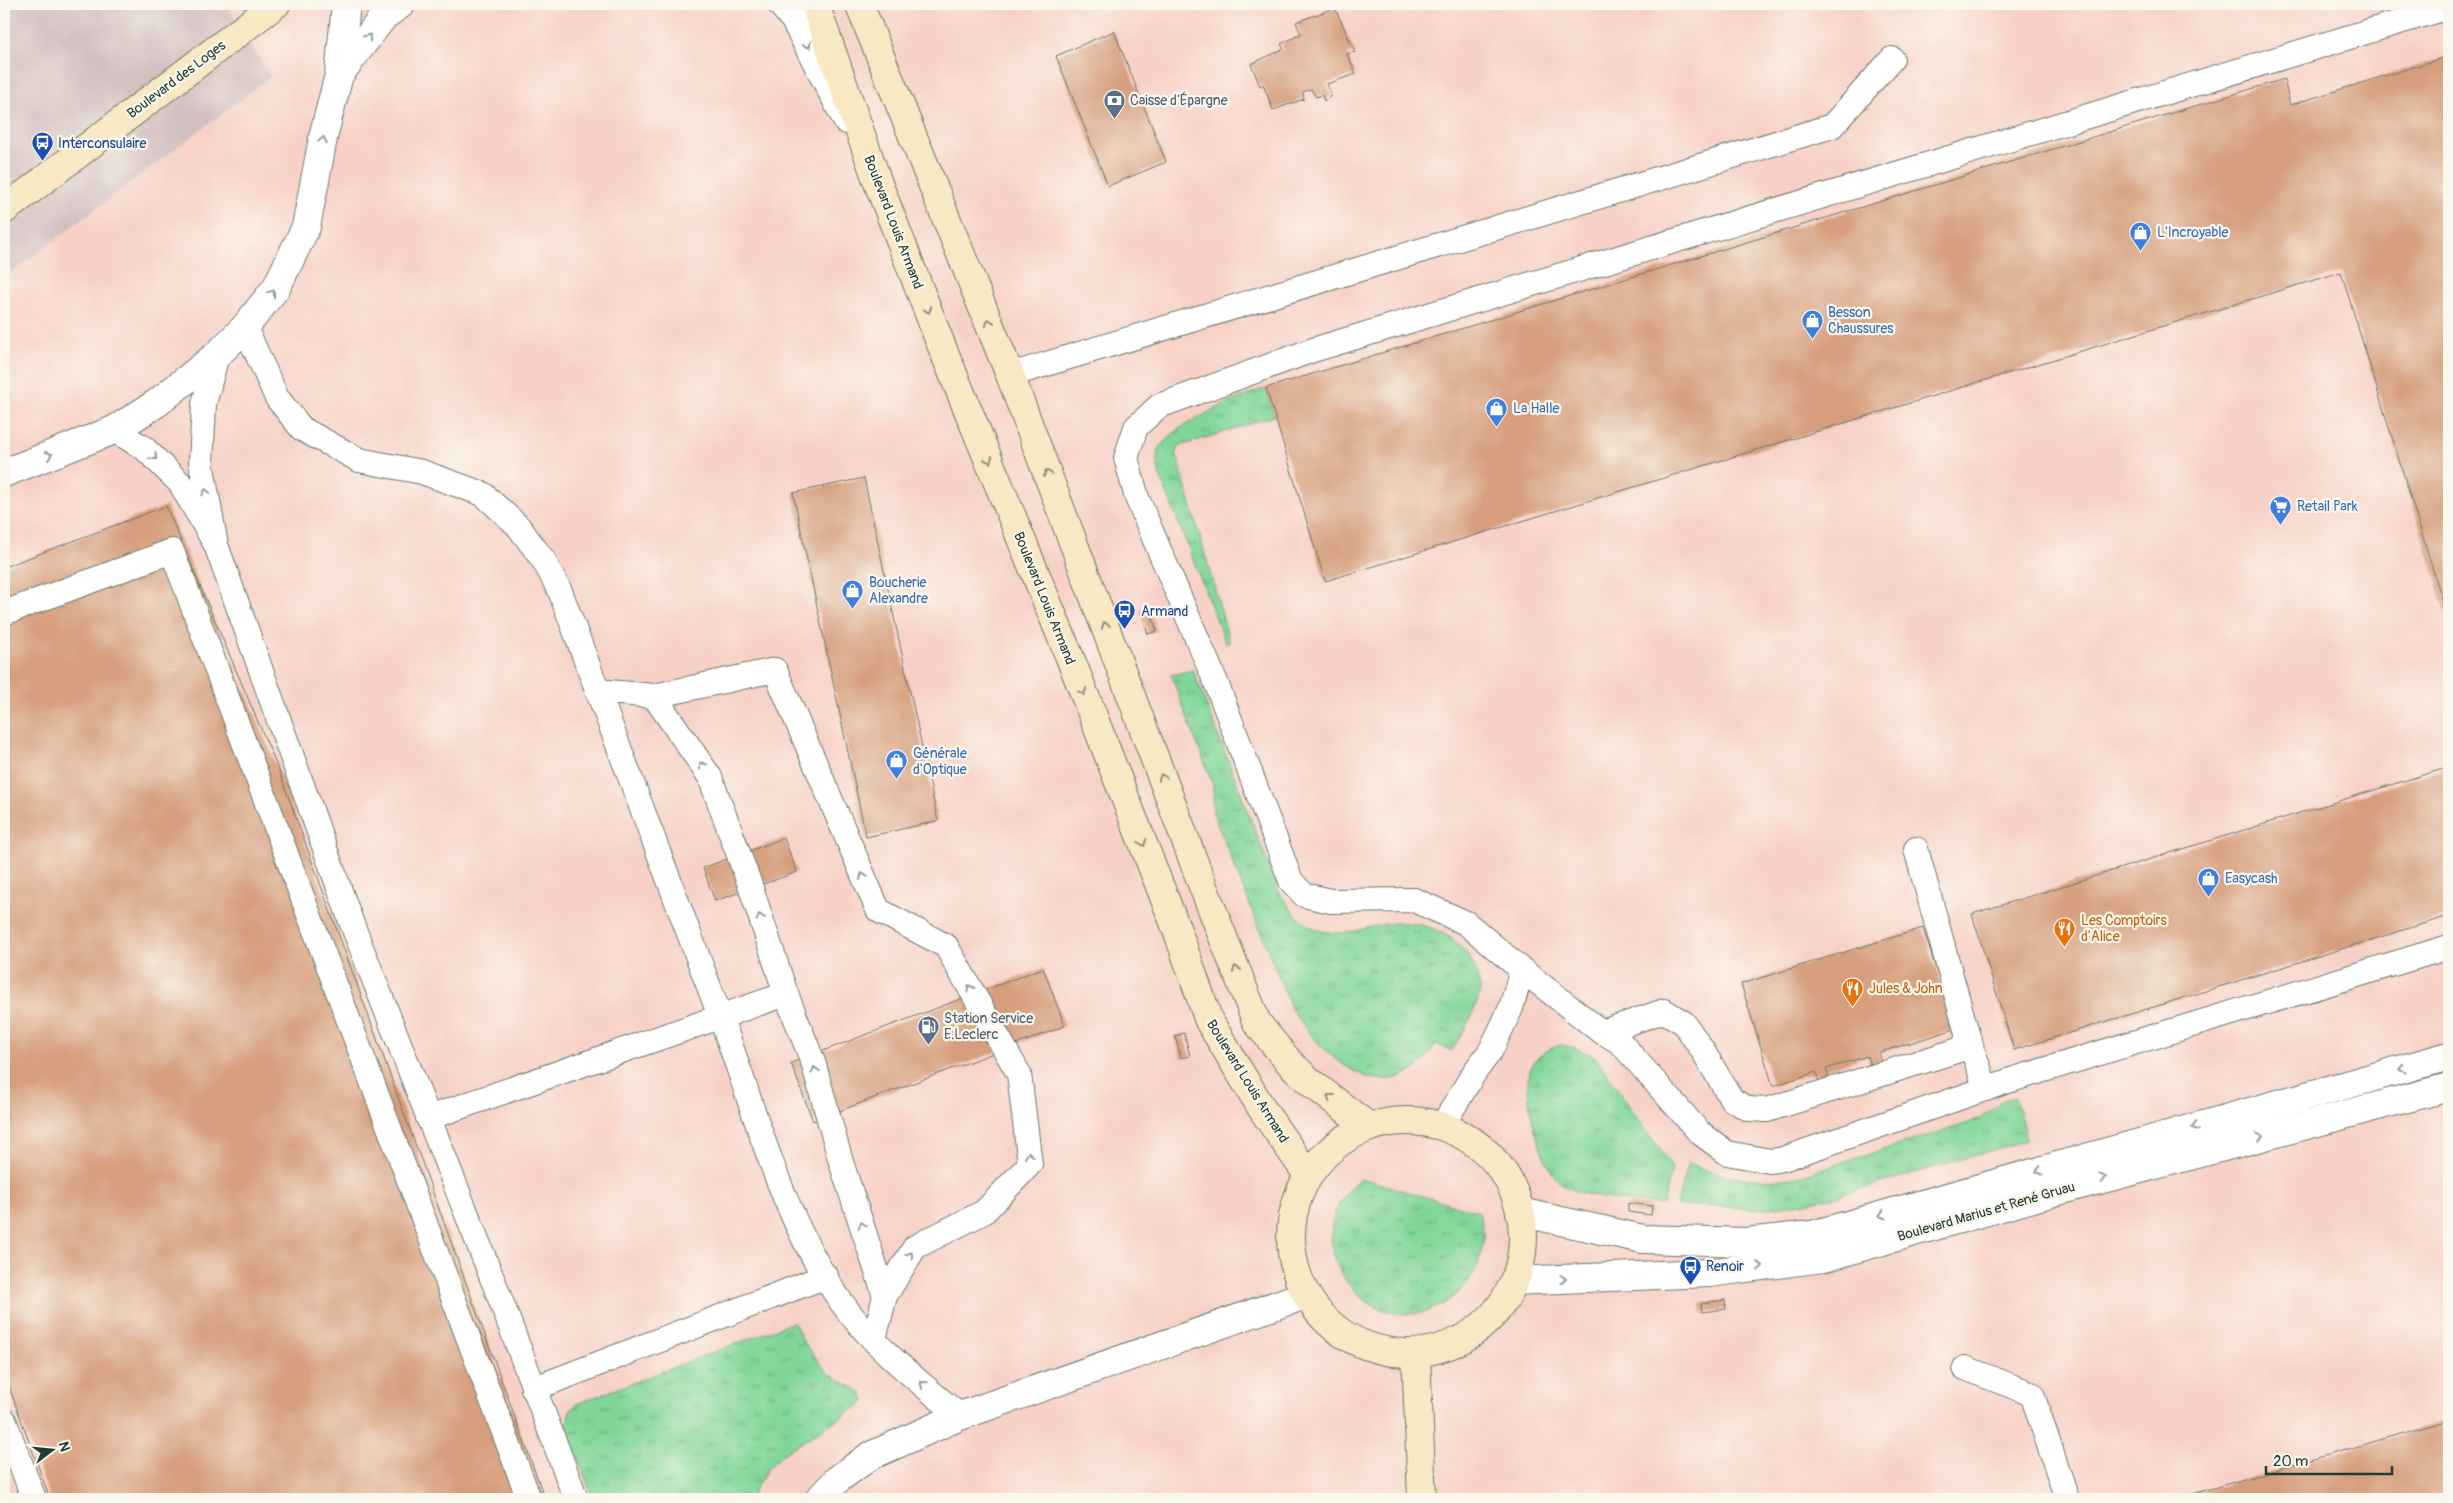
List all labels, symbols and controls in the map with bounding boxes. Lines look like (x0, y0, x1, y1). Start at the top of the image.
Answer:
one-way arrow (362, 33, 371, 43)
street label: Boulevard des Loges (124, 36, 230, 122)
one-way arrow (802, 40, 812, 49)
bank icon: Caisse d'Épargne (1102, 88, 1126, 119)
place label: Caisse d'Épargne (1130, 91, 1228, 109)
bus stop icon: Interconsulaire (30, 131, 54, 162)
place label: Interconsulaire (58, 135, 146, 152)
one-way arrow (317, 136, 327, 145)
street label: Boulevard Louis Armand (860, 153, 927, 292)
shop icon: L'Incroyable (2129, 220, 2153, 251)
place label: L'Incroyable (2157, 224, 2229, 241)
one-way arrow (266, 289, 275, 299)
place label: Besson Chaussures (1828, 304, 1894, 337)
one-way arrow (922, 305, 932, 313)
shop icon: Besson Chaussures (1800, 308, 1824, 339)
one-way arrow (984, 318, 995, 327)
shop icon: La Halle (1485, 396, 1509, 427)
place label: La Halle (1513, 400, 1559, 417)
one-way arrow (44, 451, 53, 461)
one-way arrow (148, 451, 157, 460)
one-way arrow (983, 455, 993, 464)
one-way arrow (1043, 469, 1053, 478)
one-way arrow (202, 488, 212, 496)
supermarket icon: Retail Park (2269, 494, 2293, 525)
place label: Retail Park (2297, 498, 2358, 515)
street label: Boulevard Louis Armand (1010, 529, 1079, 667)
place label: Boucherie Alexandre (869, 574, 928, 607)
shop icon: Boucherie Alexandre (841, 578, 865, 609)
bus stop icon: Armand (1113, 599, 1137, 630)
place label: Armand (1141, 603, 1189, 620)
one-way arrow (1101, 622, 1111, 630)
one-way arrow (1078, 687, 1088, 695)
place label: Générale d'Optique (913, 745, 967, 778)
shop icon: Générale d'Optique (885, 749, 909, 780)
one-way arrow (699, 762, 708, 771)
one-way arrow (1158, 774, 1168, 782)
one-way arrow (1136, 838, 1147, 847)
shop icon: Easycash (2197, 866, 2221, 897)
place label: Easycash (2225, 870, 2277, 887)
one-way arrow (859, 872, 870, 881)
place label: Les Comptoirs d'Alice (2081, 912, 2168, 945)
one-way arrow (756, 913, 766, 921)
restaurant icon: Les Comptoirs d'Alice (2053, 916, 2077, 947)
one-way arrow (1232, 965, 1242, 974)
restaurant icon: Jules & John (1841, 976, 1865, 1007)
place label: Jules & John (1869, 980, 1943, 997)
one-way arrow (967, 985, 977, 994)
place label: Station Service E.Leclerc (944, 1010, 1033, 1043)
fuel station icon: Station Service E.Leclerc (916, 1014, 940, 1045)
street label: Boulevard Louis Armand (1203, 1017, 1292, 1146)
one-way arrow (2398, 1063, 2407, 1074)
one-way arrow (810, 1066, 820, 1074)
one-way arrow (1327, 1095, 1336, 1103)
one-way arrow (2191, 1121, 2200, 1132)
one-way arrow (2256, 1132, 2264, 1142)
one-way arrow (1024, 1150, 1035, 1158)
one-way arrow (2035, 1165, 2043, 1175)
one-way arrow (2099, 1174, 2107, 1184)
street label: Boulevard Marius et René Gruau (1895, 1178, 2077, 1245)
one-way arrow (1879, 1209, 1887, 1219)
one-way arrow (857, 1222, 867, 1230)
one-way arrow (904, 1251, 914, 1260)
bus stop icon: Renoir (1678, 1254, 1702, 1285)
place label: Renoir (1706, 1258, 1744, 1275)
one-way arrow (1756, 1261, 1764, 1272)
one-way arrow (1560, 1274, 1567, 1284)
one-way arrow (919, 1381, 928, 1390)
north arrow (28, 1426, 78, 1476)
text: N (55, 1440, 73, 1453)
scale bar (2266, 1443, 2392, 1475)
text: 20 m (2273, 1452, 2308, 1471)

